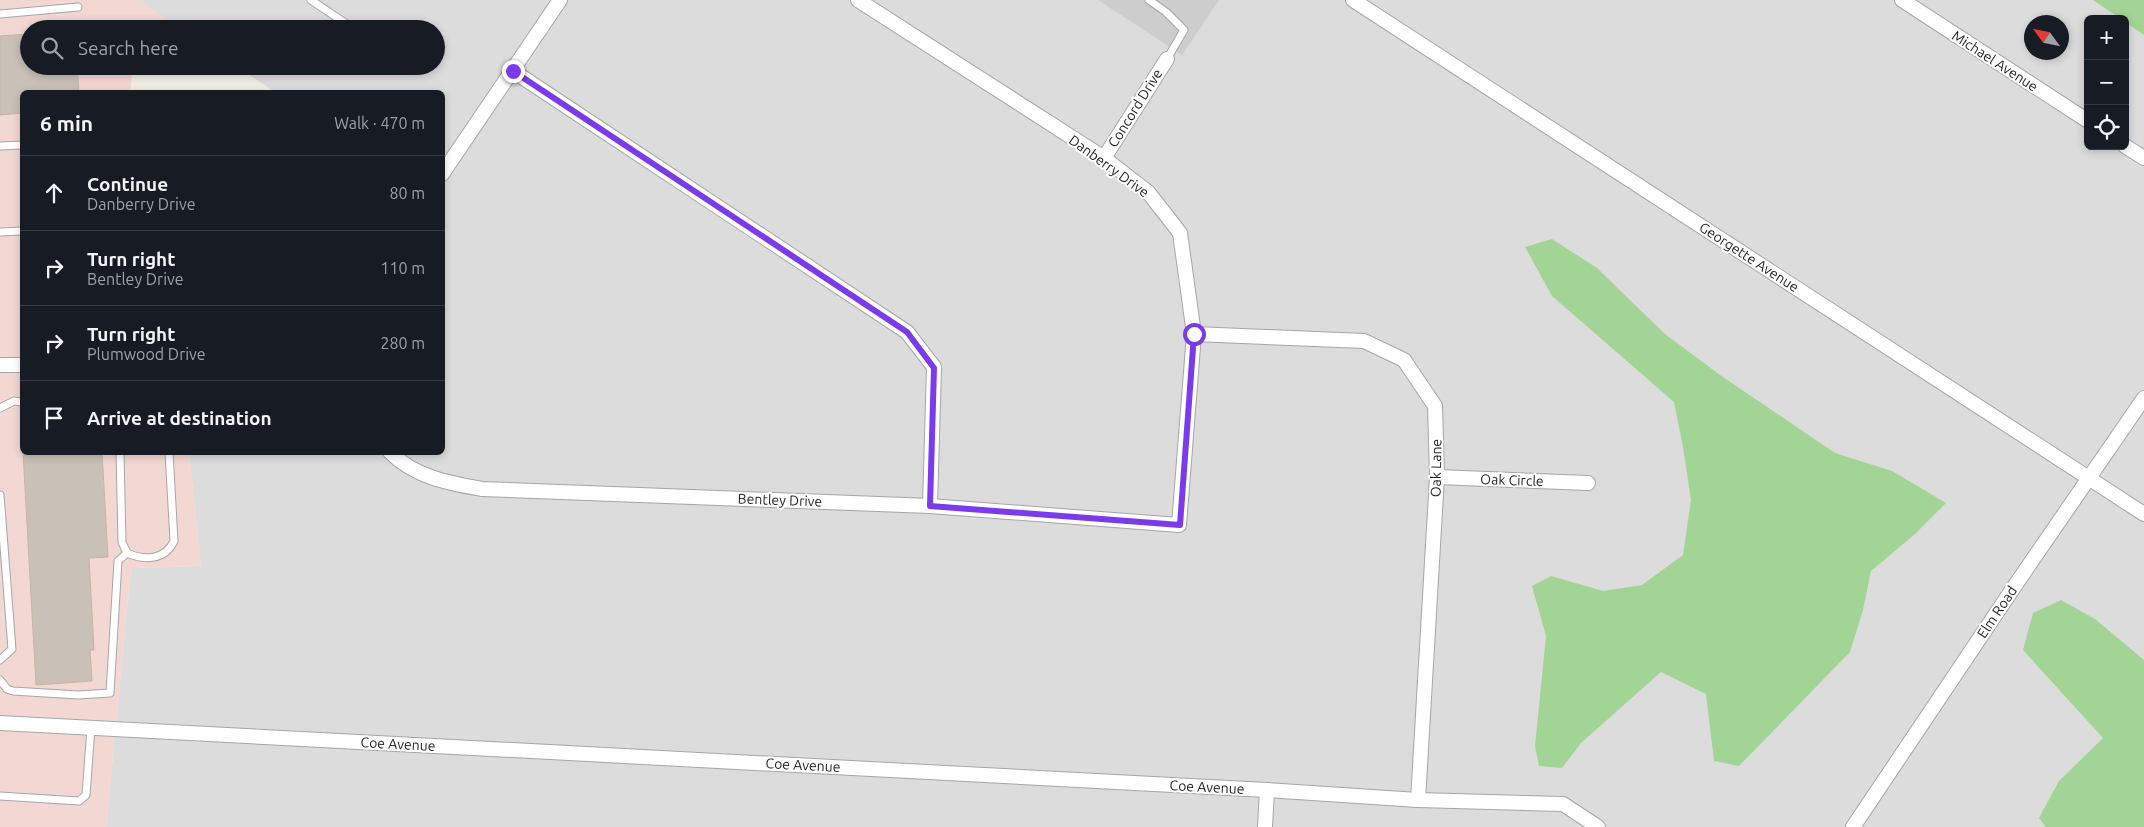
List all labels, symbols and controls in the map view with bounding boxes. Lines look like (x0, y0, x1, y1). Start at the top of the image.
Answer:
north arrow (2024, 15, 2069, 60)
map controls (2084, 15, 2129, 150)
button: + (2084, 15, 2129, 60)
search box (20, 20, 445, 75)
street label: Michael Avenue (1949, 27, 2041, 95)
icon: search (38, 34, 66, 62)
text: Search here (78, 37, 178, 59)
route end (502, 60, 525, 83)
button: − (2084, 60, 2129, 105)
street label: Concord Drive (1105, 66, 1165, 150)
button: locate (2084, 105, 2129, 150)
text: 6 min (40, 111, 93, 135)
text: Walk · 470 m (334, 114, 425, 132)
street label: Danberry Drive (1066, 132, 1152, 200)
text: Continue (87, 173, 168, 195)
icon: ahead (40, 179, 68, 207)
text: 80 m (389, 184, 425, 202)
text: Danberry Drive (87, 195, 196, 213)
street label: Georgette Avenue (1696, 219, 1802, 295)
text: Turn right (87, 248, 175, 270)
icon: right (40, 254, 68, 282)
text: 110 m (380, 259, 425, 277)
text: Bentley Drive (87, 270, 184, 288)
text: Turn right (87, 323, 175, 345)
route start (1183, 323, 1206, 346)
icon: right (40, 329, 68, 357)
text: 280 m (380, 334, 425, 352)
text: Plumwood Drive (87, 345, 206, 363)
icon: arrive (40, 404, 68, 432)
text: Arrive at destination (87, 407, 272, 429)
street label: Oak Lane (1427, 439, 1445, 497)
street label: Oak Circle (1480, 471, 1544, 489)
street label: Bentley Drive (737, 491, 823, 509)
street label: Elm Road (1974, 583, 2020, 641)
street label: Coe Avenue (360, 734, 436, 754)
street label: Coe Avenue (765, 755, 841, 775)
street label: Coe Avenue (1169, 777, 1245, 797)

